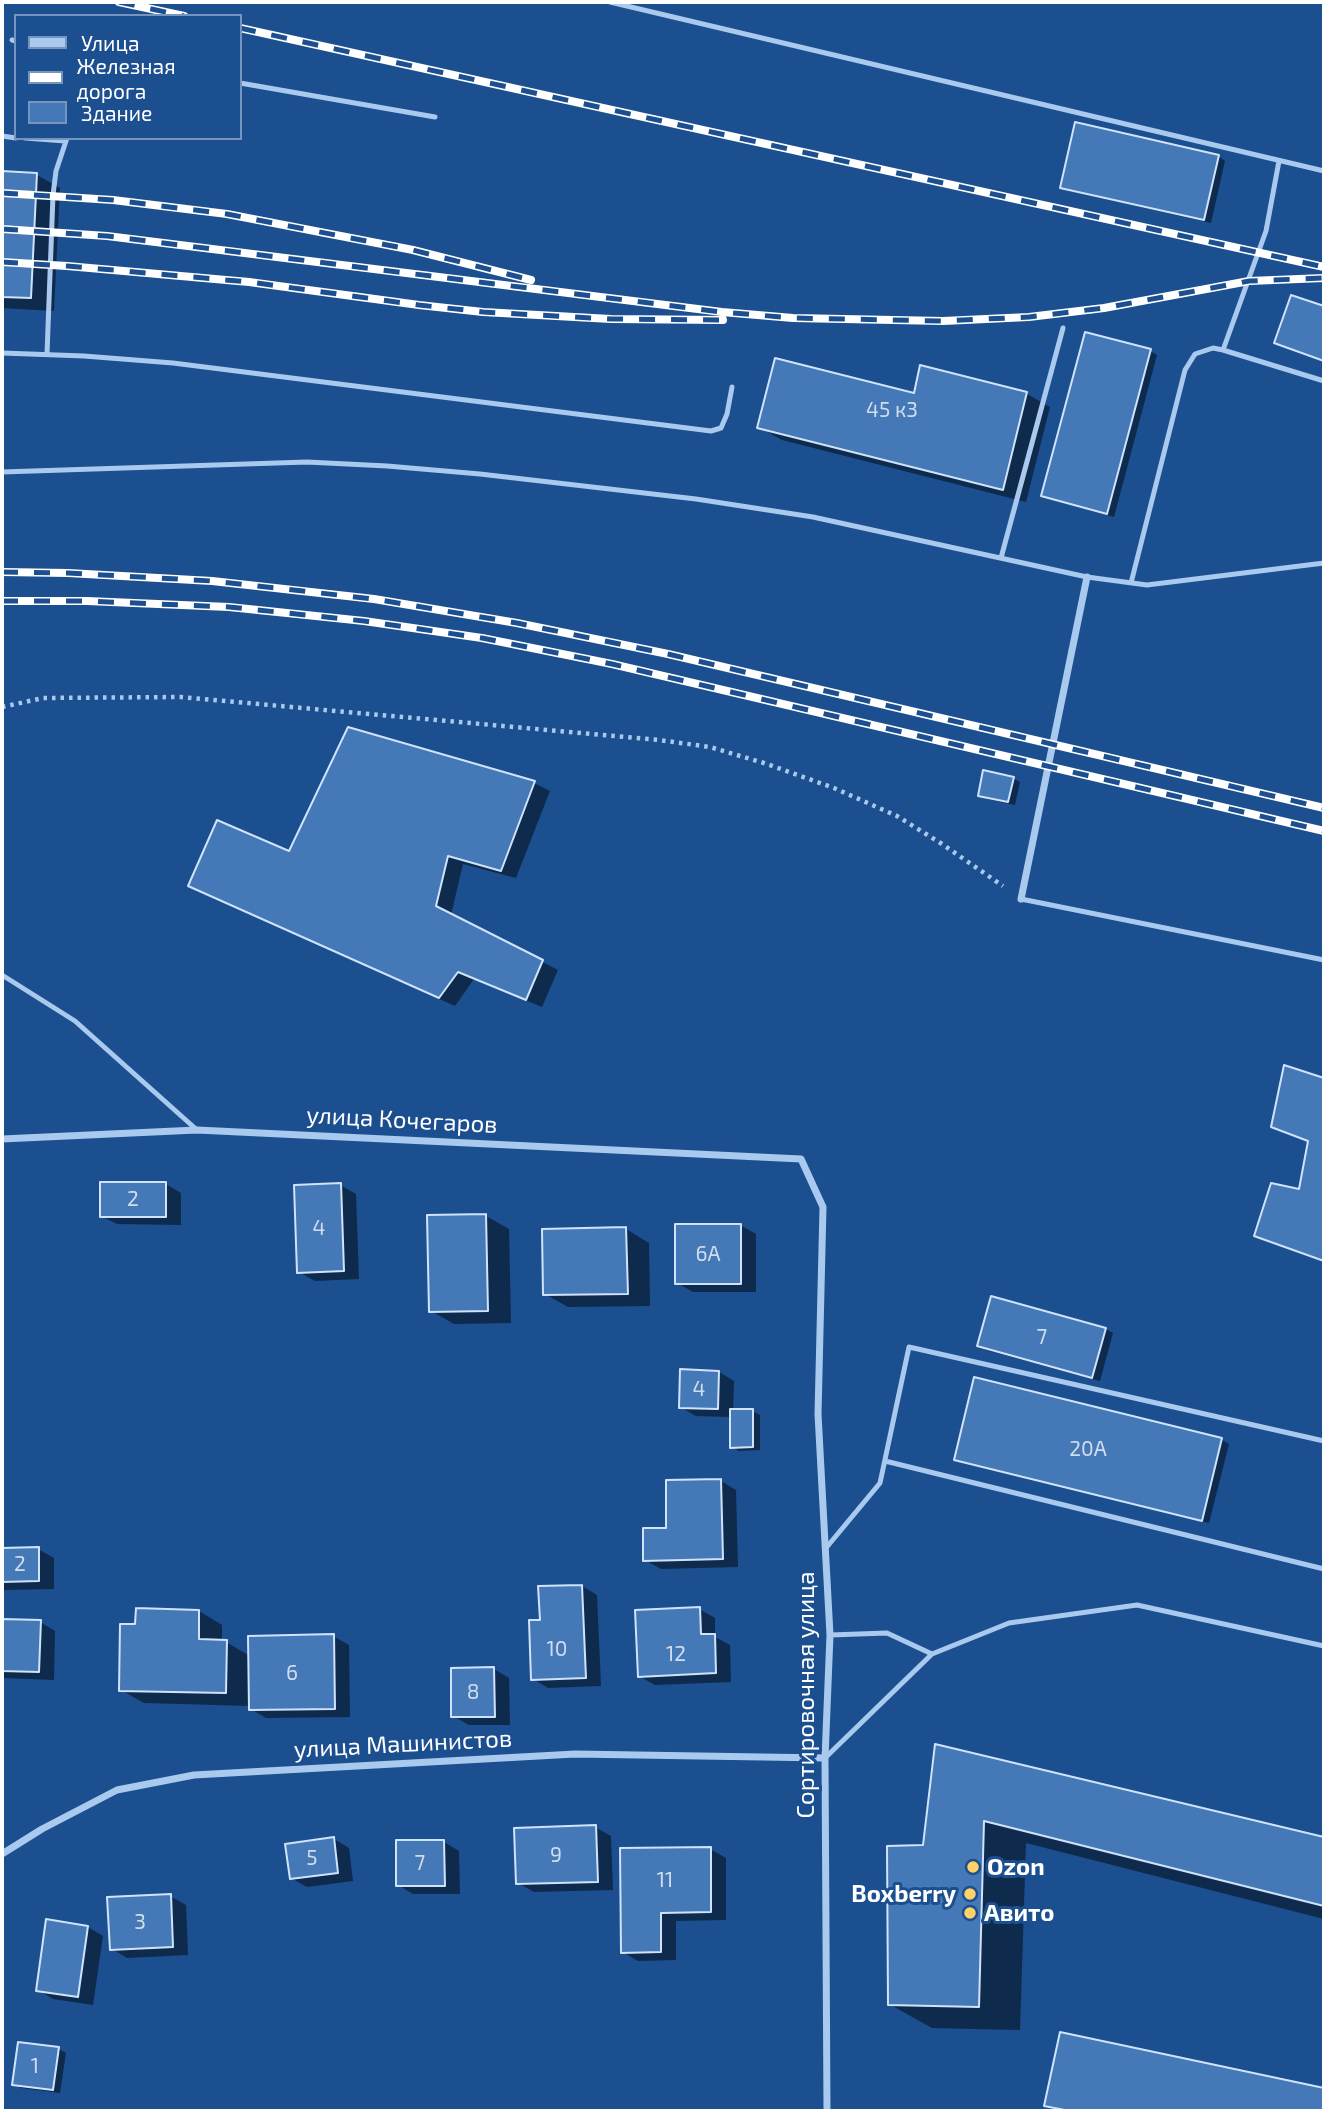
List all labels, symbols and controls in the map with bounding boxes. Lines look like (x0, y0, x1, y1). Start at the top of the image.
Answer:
legend (14, 14, 242, 140)
text: Улица (81, 30, 140, 55)
text: Железная дорога (77, 53, 176, 103)
text: Здание (81, 100, 152, 125)
house number: 45 к3 (866, 397, 918, 423)
street label: улица Кочегаров (306, 1101, 498, 1139)
house number: 2 (127, 1186, 139, 1212)
house number: 4 (313, 1215, 325, 1241)
house number: 6А (695, 1241, 721, 1267)
house number: 7 (1037, 1324, 1047, 1350)
house number: 4 (693, 1376, 705, 1402)
house number: 20А (1069, 1436, 1107, 1462)
house number: 2 (14, 1551, 26, 1577)
street label: Сортировочная улица (792, 1571, 820, 1819)
house number: 10 (546, 1636, 568, 1662)
house number: 12 (666, 1641, 686, 1667)
house number: 6 (286, 1660, 298, 1686)
house number: 8 (467, 1679, 479, 1705)
street label: улица Машинистов (293, 1724, 513, 1764)
house number: 9 (550, 1842, 562, 1868)
house number: 5 (306, 1845, 318, 1871)
house number: 7 (415, 1850, 425, 1876)
place label: Ozon (987, 1853, 1045, 1881)
marker: Ozon (965, 1859, 981, 1875)
house number: 11 (657, 1867, 673, 1893)
place label: Boxberry (851, 1880, 956, 1908)
marker: Boxberry (962, 1886, 978, 1902)
place label: Авито (984, 1899, 1055, 1927)
marker: Авито (962, 1905, 978, 1921)
house number: 3 (134, 1909, 146, 1935)
house number: 1 (31, 2053, 39, 2079)

